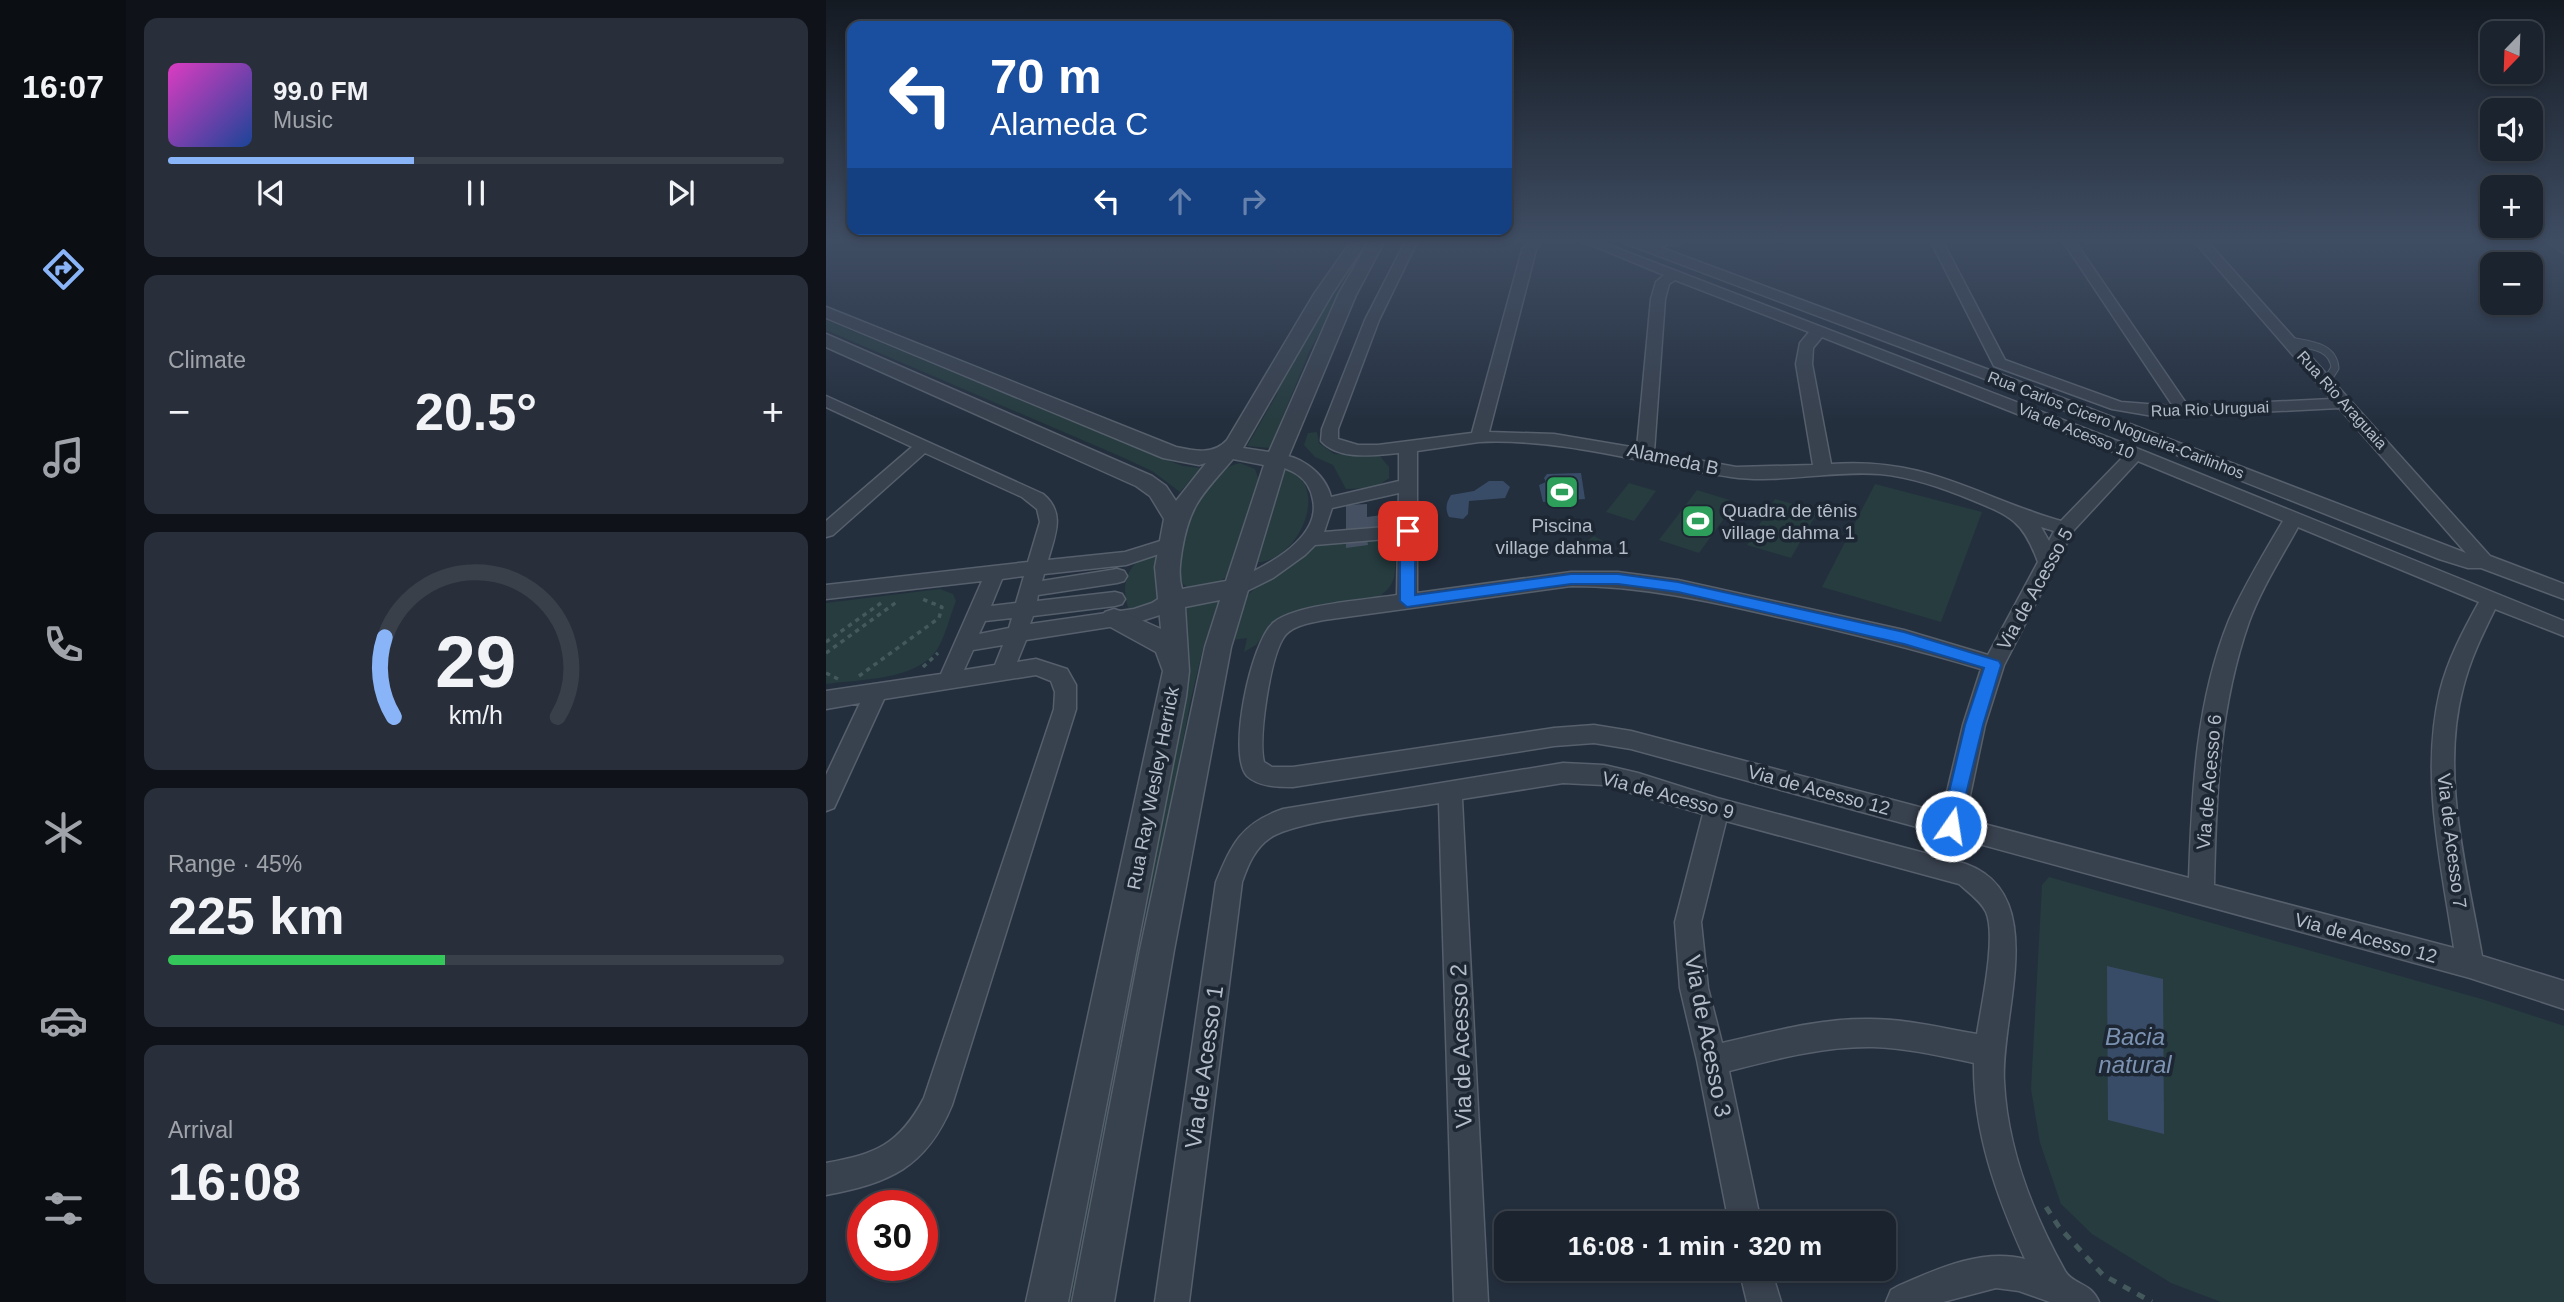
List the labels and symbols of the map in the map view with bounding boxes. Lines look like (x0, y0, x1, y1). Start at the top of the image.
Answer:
north arrow (2480, 21, 2543, 84)
street label: Rua Rio Araguaia (2294, 348, 2390, 452)
street label: Rua Carlos Cicero Nogueira-Carlinhos (1986, 368, 2246, 482)
street label: Rua Rio Uruguai (2151, 398, 2269, 420)
street label: Via de Acesso 10 (2016, 400, 2136, 462)
street label: Alameda B (1625, 439, 1721, 479)
sports icon: Piscina village dahma 1 (1543, 473, 1581, 511)
place label: Quadra de tênis village dahma 1 (1722, 500, 1857, 543)
pin (1378, 501, 1438, 561)
sports icon: Quadra de tênis village dahma 1 (1679, 502, 1717, 540)
place label: Piscina village dahma 1 (1495, 515, 1629, 558)
street label: Via de Acesso 5 (1993, 524, 2077, 654)
street label: Rua Ray Wesley Herrick (1123, 684, 1183, 891)
street label: Via de Acesso 6 (2193, 713, 2225, 851)
street label: Via de Acesso 12 (1746, 761, 1892, 819)
street label: Via de Acesso 9 (1600, 767, 1736, 823)
street label: Via de Acesso 7 (2433, 772, 2471, 910)
position arrow (1914, 789, 1988, 863)
street label: Via de Acesso 12 (2293, 909, 2439, 967)
street label: Via de Acesso 3 (1680, 953, 1736, 1119)
street label: Via de Acesso 2 (1445, 963, 1477, 1129)
street label: Via de Acesso 1 (1180, 984, 1228, 1150)
water label: Bacia natural (2098, 1023, 2172, 1078)
speed limit sign: 30 (847, 1190, 938, 1281)

